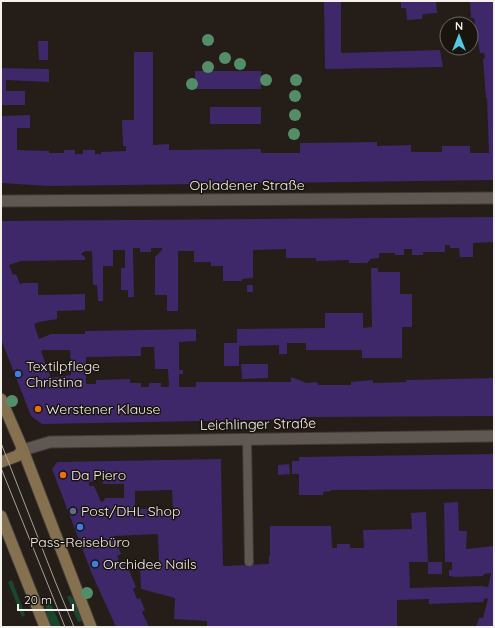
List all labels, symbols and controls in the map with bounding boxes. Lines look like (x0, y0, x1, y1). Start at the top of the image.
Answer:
north arrow (439, 16, 479, 56)
text: N (455, 19, 463, 33)
street label: Opladener Straße (189, 176, 305, 194)
place label: Textilpflege Christina (26, 357, 100, 391)
marker: Textilpflege Christina (13, 369, 23, 379)
place label: Werstener Klause (46, 400, 161, 418)
marker: Werstener Klause (33, 404, 43, 414)
street label: Leichlinger Straße (200, 414, 316, 434)
place label: Da Piero (71, 466, 126, 484)
marker: Da Piero (58, 470, 68, 480)
place label: Post/DHL Shop (81, 502, 180, 520)
marker: Post/DHL Shop (68, 506, 78, 516)
marker: Pass-Reisebüro (75, 522, 85, 532)
place label: Pass-Reisebüro (30, 533, 130, 551)
place label: Orchidee Nails (103, 555, 197, 573)
marker: Orchidee Nails (90, 559, 100, 569)
scale bar (18, 586, 73, 612)
text: 20 m (24, 592, 52, 607)

